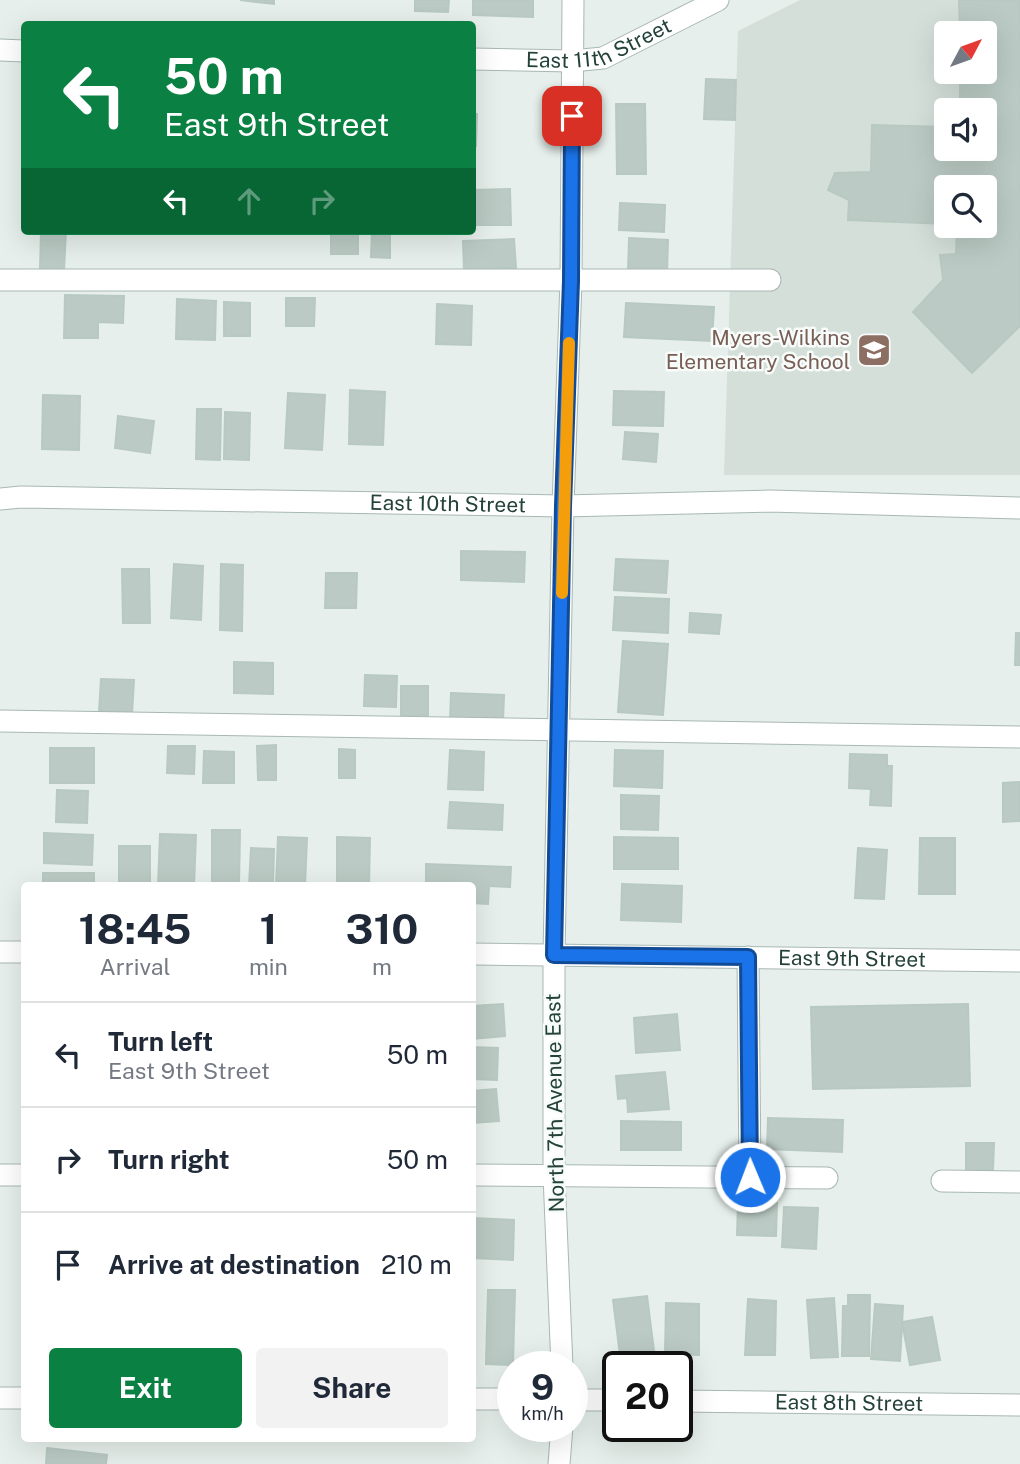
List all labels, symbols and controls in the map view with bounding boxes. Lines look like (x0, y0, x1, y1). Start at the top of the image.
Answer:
street label: East 11th Street (526, 13, 675, 73)
north arrow (934, 21, 998, 84)
map controls (934, 21, 997, 238)
text: 50 m (164, 47, 284, 105)
icon: left (49, 49, 140, 140)
pin (542, 86, 602, 146)
icon: arrive (553, 97, 591, 135)
button: sound (934, 98, 997, 161)
text: East 9th Street (164, 106, 389, 143)
button: search (934, 175, 997, 238)
icon: left (157, 182, 195, 220)
icon: ahead (230, 182, 268, 220)
icon: right (303, 182, 341, 220)
place label: Myers-Wilkins Elementary School (666, 325, 850, 374)
school or university icon: Myers-Wilkins Elementary School (855, 331, 893, 369)
street label: East 10th Street (370, 490, 526, 517)
text: 18:45 (79, 904, 191, 953)
text: 1 (259, 904, 277, 953)
text: 310 (345, 904, 418, 953)
street label: East 9th Street (778, 945, 926, 972)
text: Arrival (99, 953, 170, 980)
text: min (249, 953, 288, 980)
text: m (372, 953, 392, 980)
street label: North 7th Avenue East (540, 993, 569, 1213)
text: Turn left (108, 1026, 213, 1057)
icon: left (49, 1036, 87, 1074)
text: 50 m (387, 1039, 448, 1070)
text: East 9th Street (108, 1057, 270, 1084)
position arrow (713, 1140, 787, 1214)
icon: right (49, 1141, 87, 1179)
text: Turn right (108, 1144, 230, 1175)
text: 50 m (387, 1144, 448, 1175)
icon: arrive (49, 1246, 87, 1284)
text: Arrive at destination (108, 1249, 360, 1280)
text: 210 m (381, 1249, 452, 1280)
button: Exit (49, 1348, 242, 1428)
button: Share (256, 1348, 448, 1428)
speed limit sign: 20 (602, 1351, 693, 1442)
text: 9 (531, 1367, 554, 1408)
street label: East 8th Street (775, 1389, 923, 1416)
text: km/h (521, 1403, 564, 1424)

